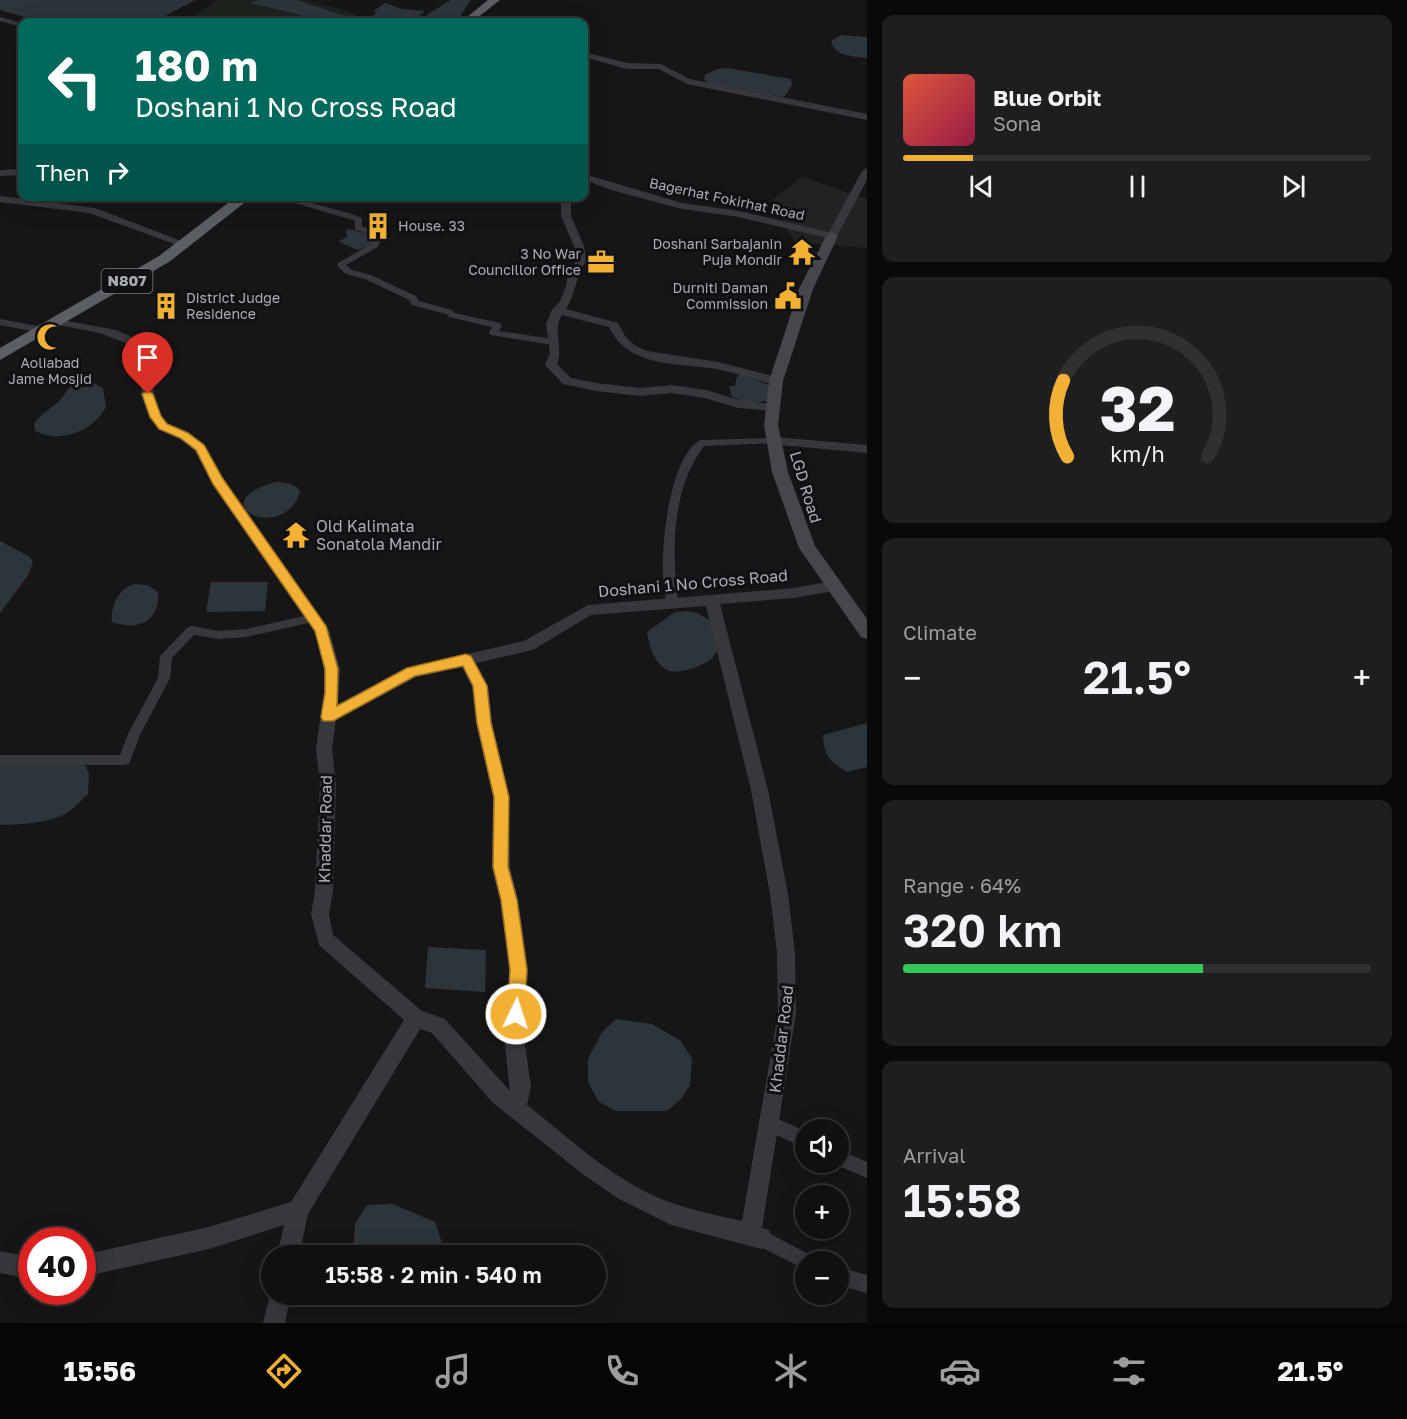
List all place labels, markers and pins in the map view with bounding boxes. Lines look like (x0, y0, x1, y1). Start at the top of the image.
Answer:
building icon: House. 33 (363, 211, 393, 241)
place label: House. 33 (398, 217, 465, 234)
place label: Doshani Sarbajanin Puja Mondir (653, 235, 783, 268)
temple icon: Doshani Sarbajanin Puja Mondir (787, 237, 817, 267)
place label: 3 No War Councillor Office (468, 245, 582, 278)
office icon: 3 No War Councillor Office (586, 247, 616, 277)
place label: Durniti Daman Commission (672, 279, 768, 312)
public building icon: Durniti Daman Commission (773, 281, 803, 311)
place label: District Judge Residence (186, 289, 280, 322)
building icon: District Judge Residence (151, 291, 181, 321)
mosque icon: Aoliabad Jame Mosjid (35, 322, 65, 352)
pin (122, 332, 173, 394)
place label: Aoliabad Jame Mosjid (8, 354, 92, 387)
place label: Old Kalimata Sonatola Mandir (316, 516, 442, 554)
temple icon: Old Kalimata Sonatola Mandir (281, 520, 311, 550)

